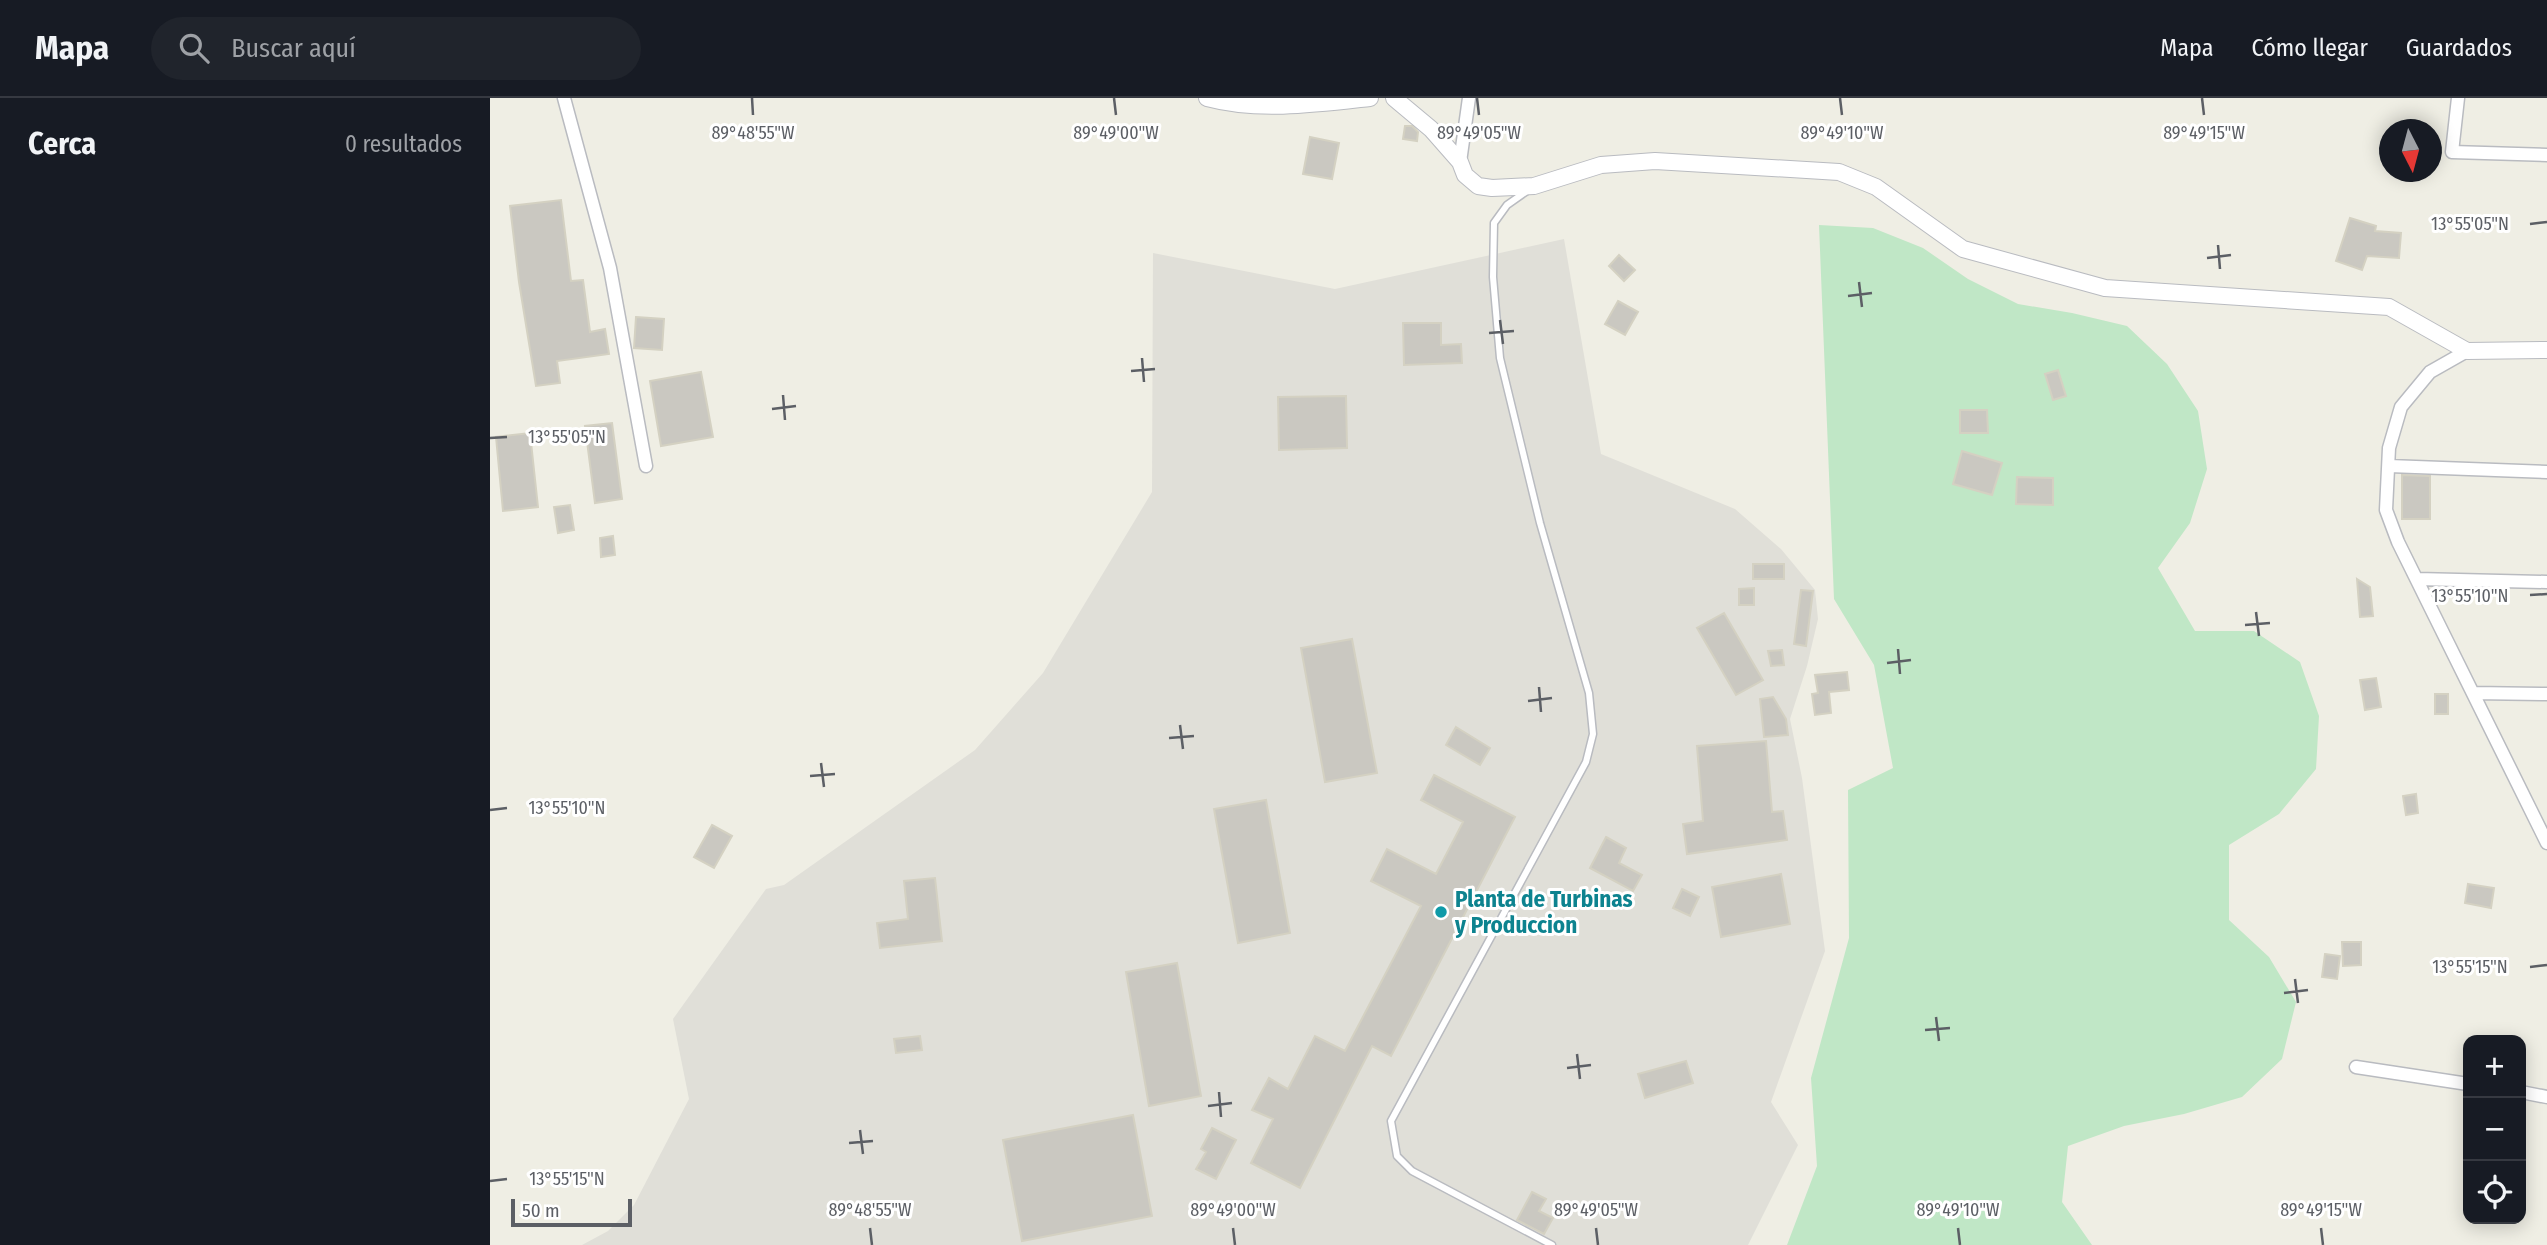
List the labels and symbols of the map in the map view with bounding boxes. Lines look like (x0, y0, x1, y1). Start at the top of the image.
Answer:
north arrow (2379, 119, 2442, 182)
text: 89°48'55"W (711, 122, 795, 144)
text: 89°49'00"W (1073, 122, 1159, 144)
text: 89°49'05"W (1437, 122, 1521, 144)
text: 89°49'10"W (1800, 122, 1884, 144)
text: 89°49'15"W (2163, 122, 2245, 144)
text: 13°55'05"N (2431, 213, 2509, 235)
text: 13°55'05"N (528, 426, 606, 448)
text: 13°55'10"N (2431, 585, 2509, 607)
text: 13°55'10"N (528, 797, 606, 819)
place label: Planta de Turbinas y Produccion (1454, 885, 1633, 939)
marker: Planta de Turbinas y Produccion (1433, 904, 1449, 920)
text: 13°55'15"N (2432, 956, 2508, 978)
text: 13°55'15"N (529, 1168, 605, 1190)
scale bar (511, 1196, 632, 1228)
text: 89°48'55"W (828, 1199, 912, 1221)
text: 89°49'00"W (1190, 1199, 1276, 1221)
text: 89°49'05"W (1554, 1199, 1638, 1221)
text: 89°49'10"W (1916, 1199, 2000, 1221)
text: 89°49'15"W (2280, 1199, 2362, 1221)

